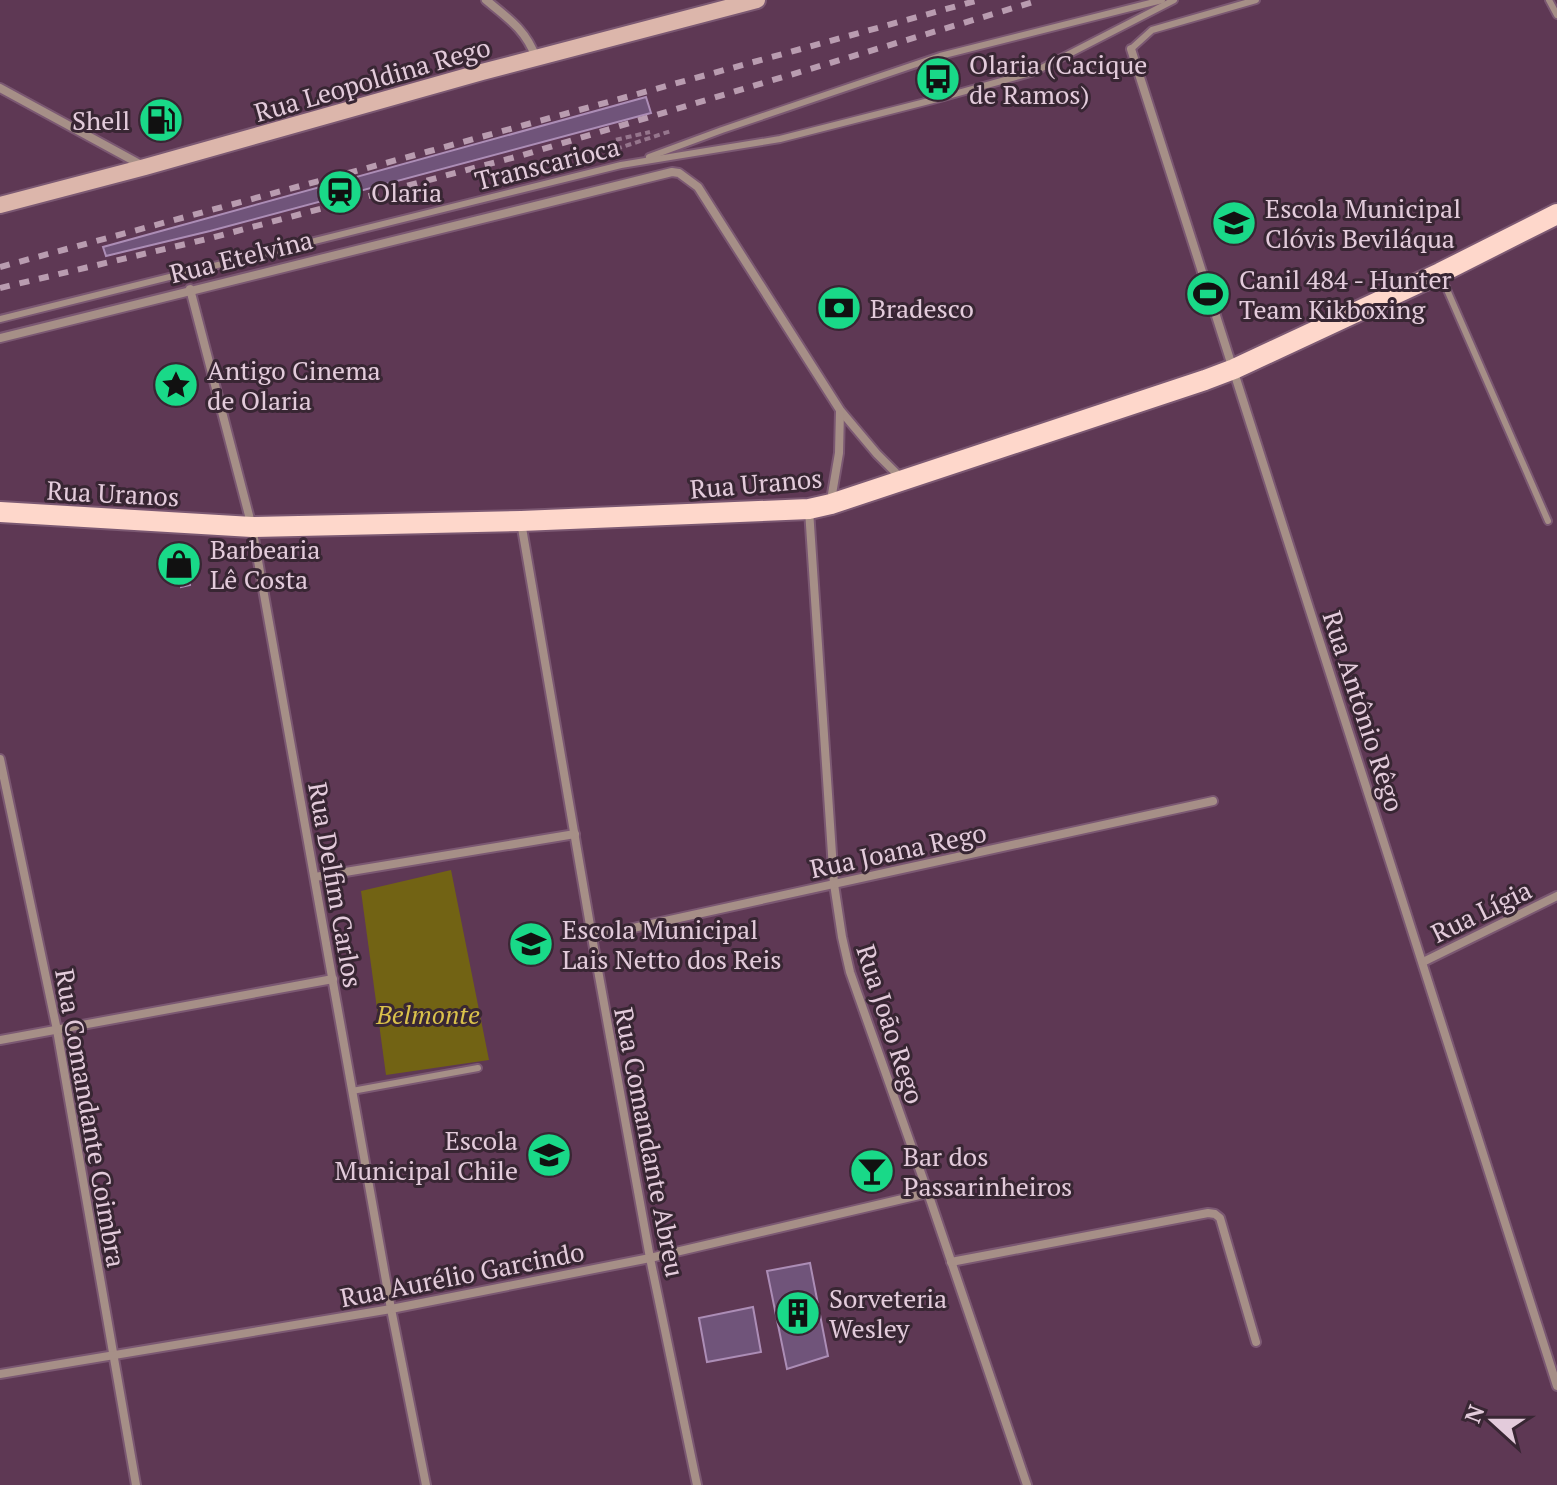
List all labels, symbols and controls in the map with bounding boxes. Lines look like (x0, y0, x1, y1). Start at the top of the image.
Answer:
street label: Rua Leopoldina Rego (250, 29, 494, 129)
place label: Olaria (Cacique de Ramos) (969, 47, 1147, 111)
bus stop icon: Olaria (Cacique de Ramos) (914, 55, 962, 103)
fuel station icon: Shell (137, 96, 185, 144)
place label: Shell (72, 103, 130, 137)
street label: Transcarioca (471, 129, 623, 197)
station icon: Olaria (316, 168, 364, 216)
place label: Olaria (371, 175, 442, 209)
place label: Escola Municipal Clóvis Beviláqua (1265, 191, 1461, 255)
school or university icon: Escola Municipal Clóvis Beviláqua (1210, 199, 1258, 247)
street label: Rua Etelvina (166, 222, 316, 290)
place label: Canil 484 - Hunter Team Kikboxing (1239, 262, 1451, 326)
sports icon: Canil 484 - Hunter Team Kikboxing (1184, 270, 1232, 318)
bank icon: Bradesco (815, 284, 863, 332)
place label: Bradesco (870, 291, 974, 325)
place label: Antigo Cinema de Olaria (207, 353, 381, 417)
place icon: Antigo Cinema de Olaria (152, 361, 200, 409)
street label: Rua Uranos (688, 460, 824, 506)
street label: Rua Uranos (46, 473, 180, 513)
place label: Barbearia Lê Costa (210, 532, 320, 596)
shop icon: Barbearia Lê Costa (155, 540, 203, 588)
street label: Rua Antônio Rêgo (1316, 606, 1412, 816)
street label: Rua Delfim Carlos (301, 780, 371, 990)
street label: Rua Joana Rego (807, 815, 989, 885)
street label: Rua Lígia (1425, 872, 1537, 950)
place label: Escola Municipal Lais Netto dos Reis (562, 912, 782, 976)
school or university icon: Escola Municipal Lais Netto dos Reis (507, 920, 555, 968)
street label: Rua João Rego (849, 940, 933, 1108)
street label: Rua Comandante Coimbra (48, 966, 134, 1270)
park label: Belmonte (375, 997, 480, 1031)
street label: Rua Comandante Abreu (607, 1004, 693, 1280)
place label: Escola Municipal Chile (335, 1123, 518, 1187)
school or university icon: Escola Municipal Chile (525, 1131, 573, 1179)
place label: Bar dos Passarinheiros (903, 1139, 1072, 1203)
bar icon: Bar dos Passarinheiros (848, 1147, 896, 1195)
street label: Rua Aurélio Garcindo (337, 1234, 587, 1314)
place label: Sorveteria Wesley (829, 1281, 947, 1345)
building icon: Sorveteria Wesley (774, 1289, 822, 1337)
north arrow (1453, 1381, 1533, 1461)
text: N (1457, 1400, 1491, 1427)

